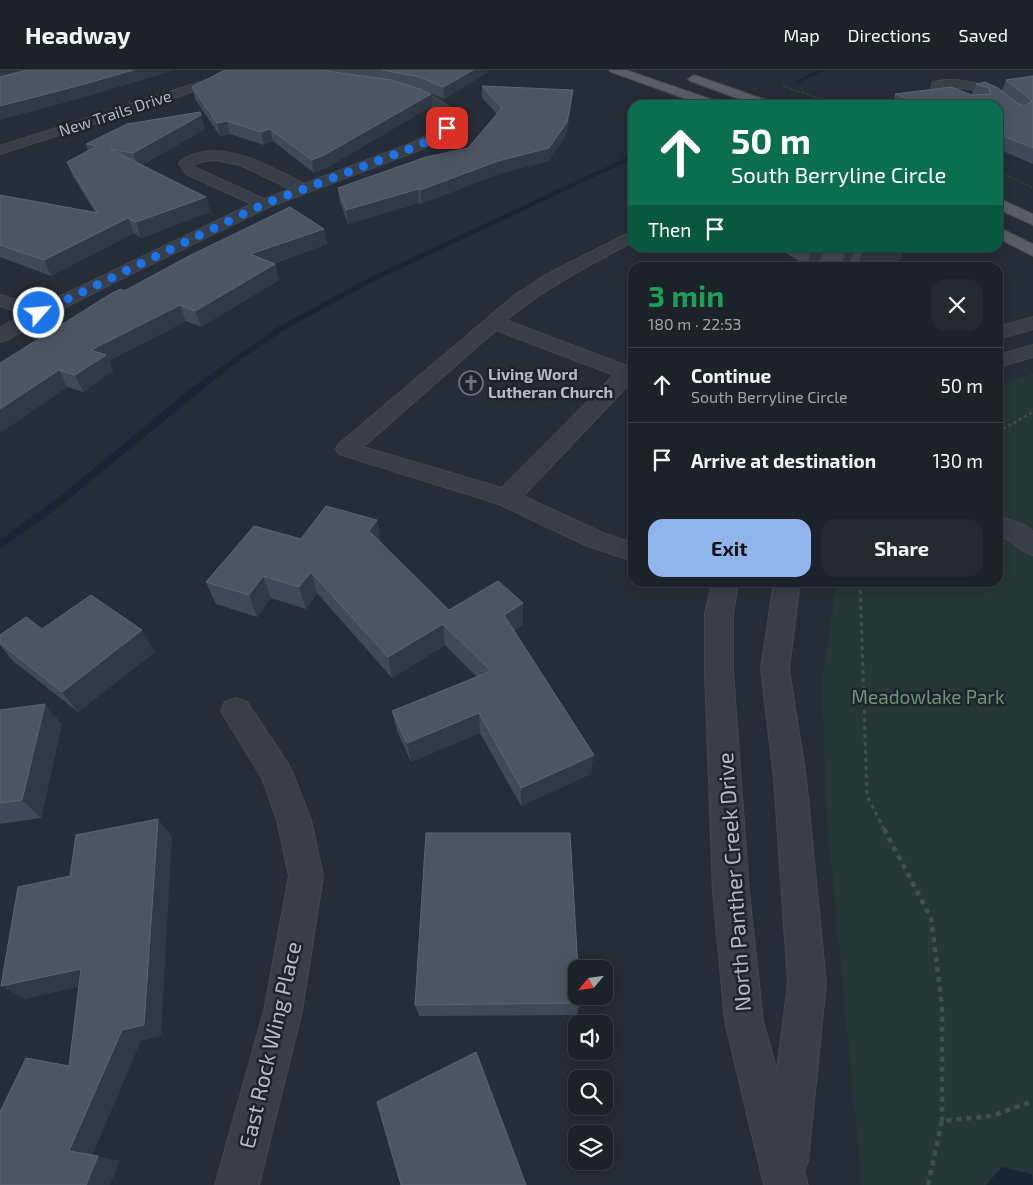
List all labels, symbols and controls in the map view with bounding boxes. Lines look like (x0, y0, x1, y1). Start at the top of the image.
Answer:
text: Headway (25, 20, 131, 49)
text: Map (783, 24, 820, 46)
text: Directions (848, 24, 931, 46)
text: Saved (959, 24, 1008, 46)
street label: New Trails Drive (56, 85, 174, 140)
pin (426, 107, 468, 149)
icon: arrive (433, 114, 461, 142)
text: 50 m (731, 119, 811, 161)
icon: ahead (648, 120, 713, 185)
text: South Berryline Circle (731, 161, 946, 187)
icon: arrive (701, 215, 729, 243)
text: Then (648, 218, 691, 241)
text: 3 min (648, 277, 724, 313)
button: close (931, 279, 983, 331)
position arrow (12, 286, 64, 338)
text: 180 m · 22:53 (648, 314, 741, 333)
place label: Living Word Lutheran Church (488, 364, 613, 401)
text: Continue (691, 364, 771, 387)
church icon: Living Word Lutheran Church (458, 370, 484, 396)
icon: ahead (648, 371, 676, 399)
text: 50 m (940, 374, 983, 397)
text: South Berryline Circle (691, 387, 848, 406)
icon: arrive (648, 446, 676, 474)
text: Arrive at destination (691, 449, 876, 472)
text: 130 m (933, 449, 983, 472)
button: Exit (648, 519, 811, 577)
button: Share (821, 519, 983, 577)
park label: Meadowlake Park (851, 685, 1005, 708)
street label: North Panther Creek Drive (711, 752, 755, 1013)
street label: East Rock Wing Place (233, 939, 305, 1151)
north arrow (568, 960, 612, 1005)
map controls (568, 960, 613, 1170)
button: sound (568, 1015, 613, 1060)
button: search (568, 1070, 613, 1115)
button: layers (568, 1125, 613, 1170)

